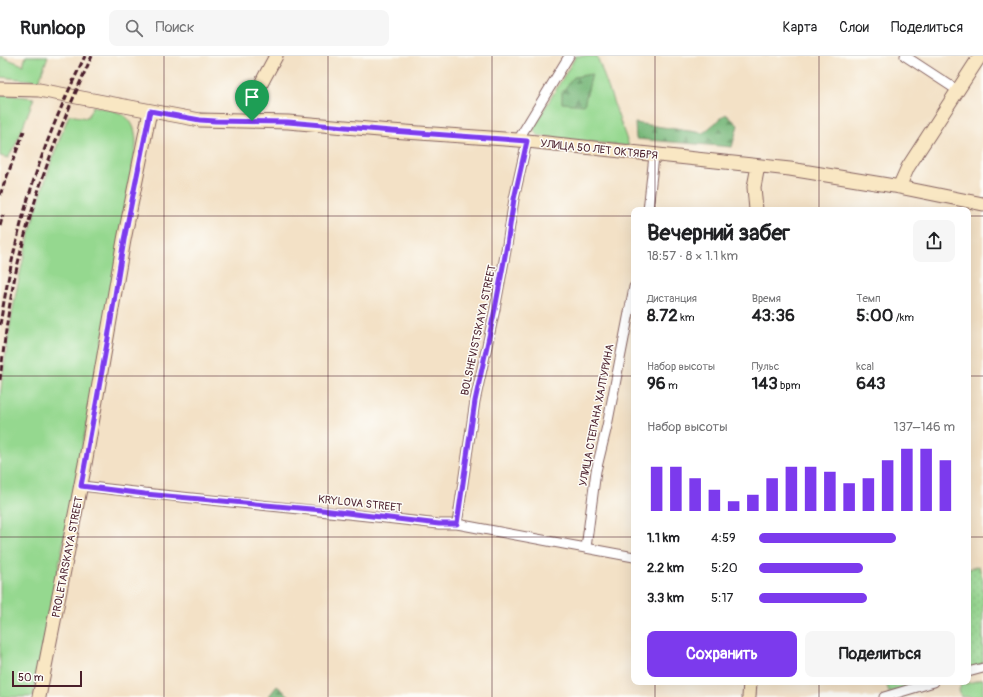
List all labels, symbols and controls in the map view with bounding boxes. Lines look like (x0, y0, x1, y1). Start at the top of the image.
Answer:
search box (109, 10, 389, 46)
text: Runloop (20, 16, 85, 40)
icon: search (123, 17, 145, 39)
text: Поиск (155, 18, 195, 37)
text: Карта (783, 19, 817, 36)
text: Слои (839, 19, 869, 36)
text: Поделиться (891, 19, 963, 36)
pin (235, 80, 269, 121)
icon: arrive (241, 86, 263, 108)
street label: УЛИЦА 50 ЛЕТ ОКТЯБРЯ (540, 137, 658, 162)
text: Вечерний забег (647, 219, 790, 247)
button: share (913, 220, 955, 262)
text: 18:57 · 8 × 1.1 km (647, 248, 738, 264)
street label: BOLSHEVISTSKAYA STREET (458, 264, 499, 397)
text: Дистанция (647, 292, 697, 305)
text: Время (752, 292, 781, 305)
text: Темп (856, 292, 881, 305)
text: 8.72 (647, 305, 678, 326)
text: 43:36 (752, 305, 795, 326)
text: 5:00 (856, 305, 893, 326)
text: km (678, 311, 695, 324)
text: /km (893, 311, 914, 324)
street label: УЛИЦА СТЕПАНА ХАЛТУРИНА (576, 343, 617, 487)
text: Набор высоты (647, 360, 715, 373)
text: Пульс (752, 360, 779, 373)
text: kcal (856, 360, 874, 373)
text: 96 (647, 373, 666, 394)
text: 143 (752, 373, 778, 394)
text: 643 (856, 373, 886, 394)
text: m (666, 379, 678, 392)
text: bpm (778, 379, 800, 392)
text: Набор высоты (647, 419, 728, 435)
text: 137–146 m (894, 419, 955, 435)
street label: KRYLOVA STREET (317, 493, 403, 514)
street label: PROLETARSKAYA STREET (49, 495, 86, 619)
text: 1.1 km (647, 530, 680, 546)
text: 4:59 (711, 530, 736, 546)
text: 2.2 km (647, 560, 684, 576)
text: 5:20 (711, 560, 738, 576)
text: 3.3 km (647, 590, 684, 606)
text: 5:17 (711, 590, 733, 606)
button: Сохранить (647, 631, 797, 677)
button: Поделиться (805, 631, 955, 677)
scale bar (12, 669, 82, 688)
text: 50 m (18, 671, 44, 684)

